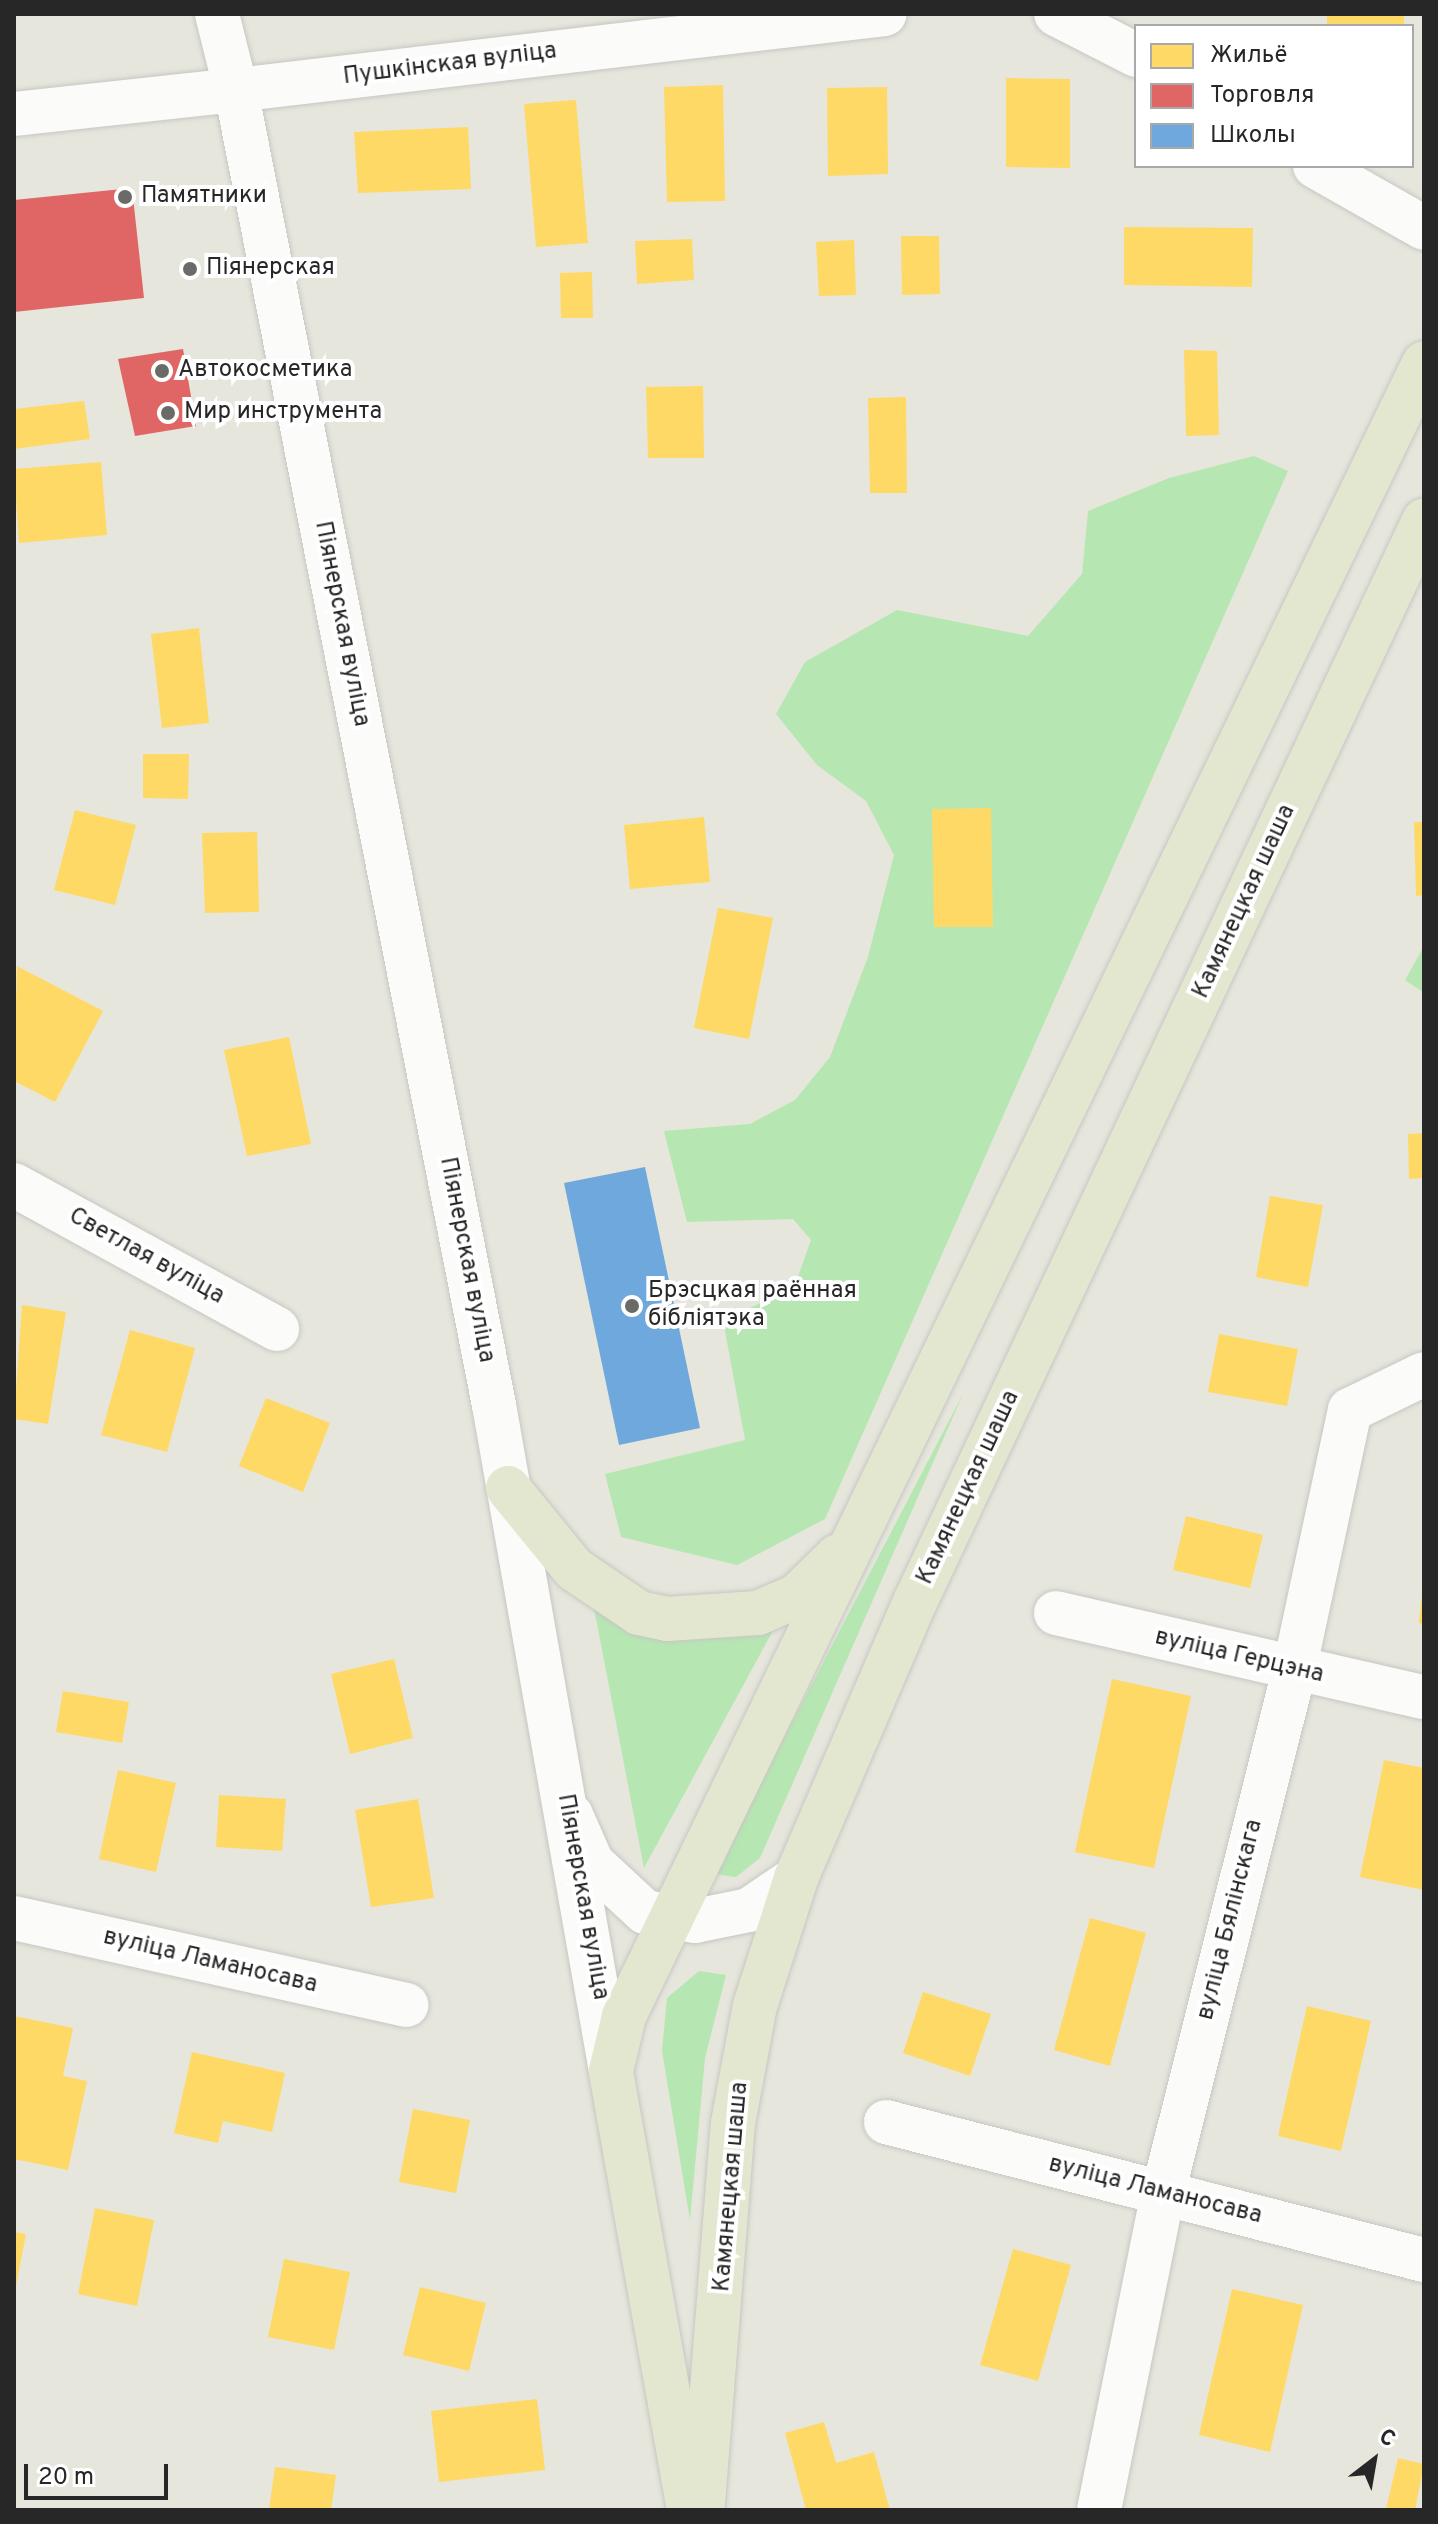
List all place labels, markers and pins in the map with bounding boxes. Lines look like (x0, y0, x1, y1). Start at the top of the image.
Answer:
place label: Памятники (141, 183, 267, 211)
marker: Памятники (116, 188, 134, 206)
place label: Піянерская (206, 255, 335, 283)
marker: Піянерская (181, 260, 199, 278)
place label: Автокосметика (178, 357, 352, 385)
marker: Автокосметика (153, 362, 171, 380)
place label: Мир инструмента (184, 399, 382, 427)
marker: Мир инструмента (159, 404, 177, 422)
place label: Брэсцкая раённая бібліятэка (648, 1278, 857, 1334)
marker: Брэсцкая раённая бібліятэка (623, 1297, 641, 1315)

